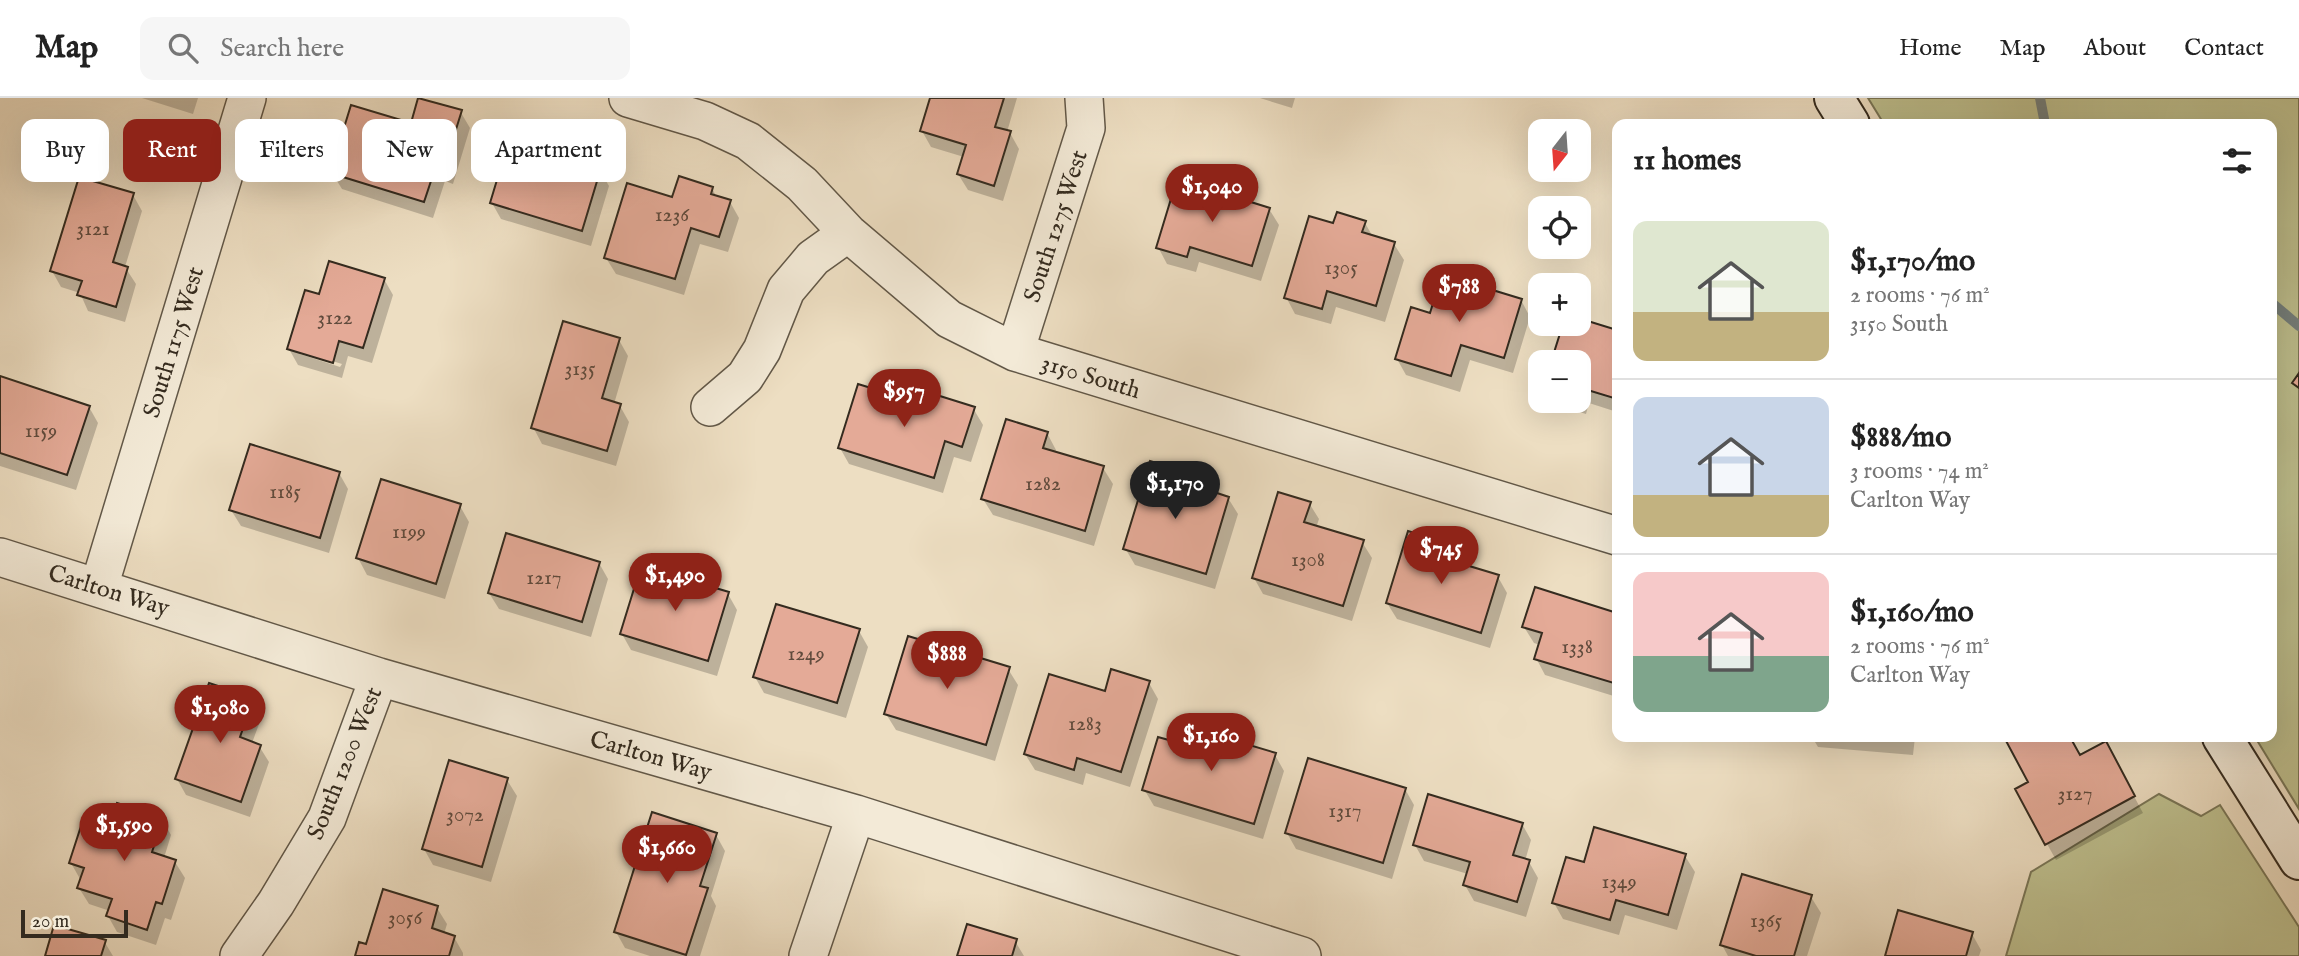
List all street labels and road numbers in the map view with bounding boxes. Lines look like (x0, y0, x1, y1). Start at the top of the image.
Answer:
street label: South 1275 West (1017, 146, 1096, 307)
street label: South 1175 West (137, 263, 212, 422)
street label: 3150 South (1037, 348, 1144, 407)
street label: Carlton Way (44, 558, 173, 625)
street label: South 1200 West (301, 683, 390, 845)
street label: Carlton Way (586, 724, 715, 789)

